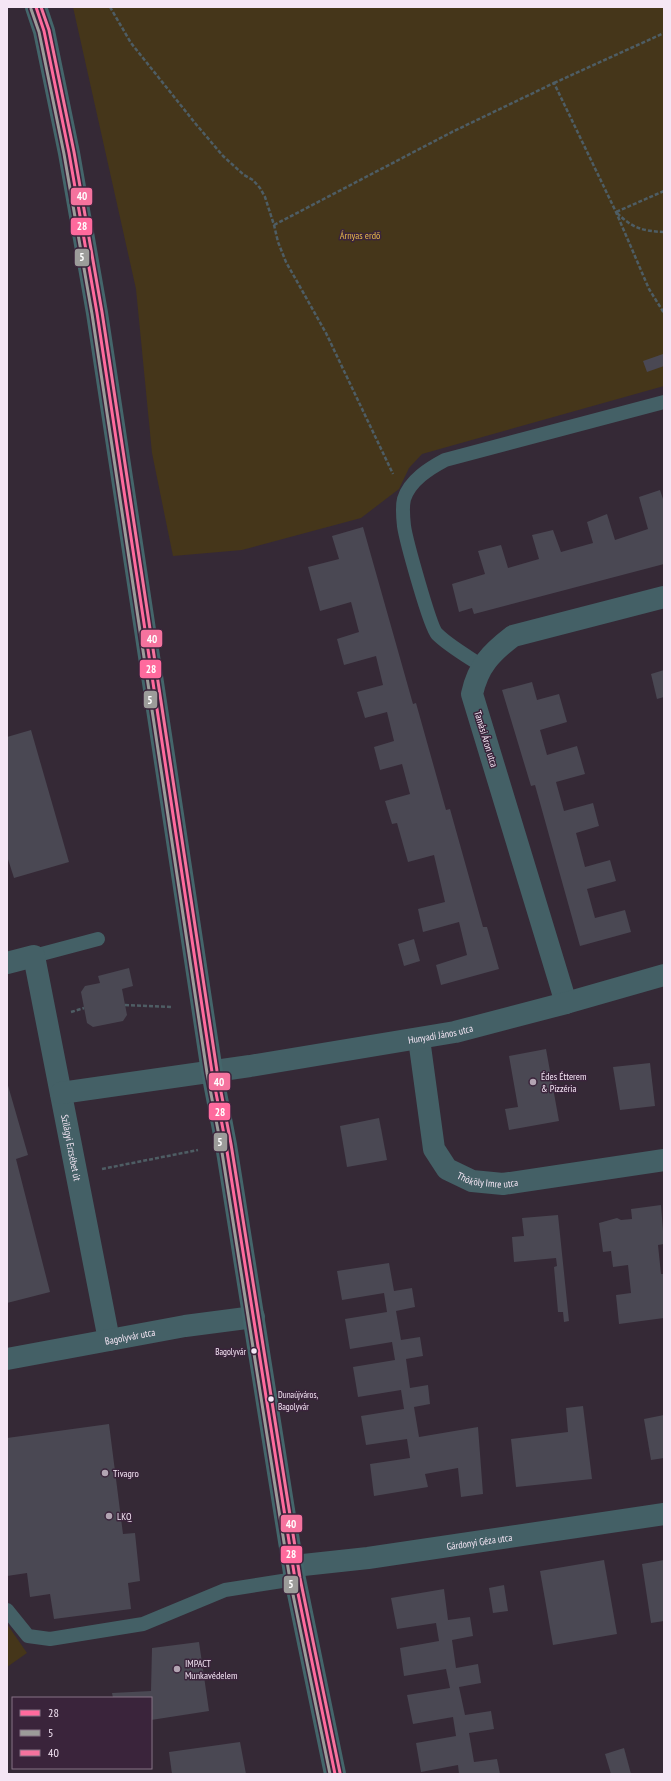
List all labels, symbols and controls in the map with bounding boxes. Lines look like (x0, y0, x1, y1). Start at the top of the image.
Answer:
line badge: 40 (70, 187, 93, 206)
text: 40 (77, 189, 87, 203)
line badge: 28 (70, 217, 93, 236)
text: 28 (77, 219, 87, 233)
park label: Árnyas erdő (340, 229, 380, 242)
line badge: 5 (74, 248, 90, 267)
text: 5 (79, 250, 85, 264)
line badge: 40 (140, 629, 163, 648)
text: 40 (147, 632, 157, 646)
line badge: 28 (139, 659, 162, 679)
text: 28 (146, 662, 156, 676)
line badge: 5 (143, 690, 158, 709)
text: 5 (147, 693, 153, 707)
street label: Tamási Áron utca (471, 709, 501, 769)
street label: Hunyadi János utca (407, 1021, 474, 1046)
place label: Édes Étterem & Pizzéria (541, 1070, 586, 1095)
line badge: 40 (208, 1072, 231, 1091)
text: 40 (214, 1075, 224, 1089)
marker: Édes Étterem & Pizzéria (528, 1077, 538, 1087)
line badge: 28 (208, 1102, 231, 1121)
text: 28 (215, 1105, 225, 1119)
street label: Szilágyi Erzsébet út (59, 1113, 84, 1182)
line badge: 5 (213, 1132, 228, 1152)
text: 5 (217, 1135, 223, 1149)
street label: Thököly Imre utca (455, 1168, 519, 1191)
street label: Bagolyvár utca (104, 1325, 156, 1347)
place label: Bagolyvár (215, 1346, 247, 1357)
marker: Bagolyvár (249, 1346, 259, 1356)
place label: Dunaújváros, Bagolyvár (278, 1389, 319, 1412)
marker: Dunaújváros, Bagolyvár (266, 1394, 276, 1404)
place label: Tivagro (113, 1467, 139, 1480)
marker: Tivagro (100, 1468, 110, 1478)
place label: LKQ (117, 1510, 132, 1523)
marker: LKQ (104, 1511, 114, 1521)
line badge: 40 (280, 1514, 303, 1533)
text: 40 (286, 1517, 296, 1531)
street label: Gárdonyi Géza utca (446, 1530, 513, 1553)
line badge: 28 (280, 1545, 303, 1564)
text: 28 (286, 1547, 296, 1561)
line badge: 5 (283, 1575, 299, 1594)
text: 5 (288, 1577, 294, 1591)
place label: IMPACT Munkavédelem (185, 1657, 237, 1682)
marker: IMPACT Munkavédelem (172, 1664, 182, 1674)
legend (12, 1697, 152, 1769)
text: 28 (48, 1705, 59, 1720)
text: 5 (48, 1725, 53, 1740)
text: 40 (48, 1745, 59, 1760)

